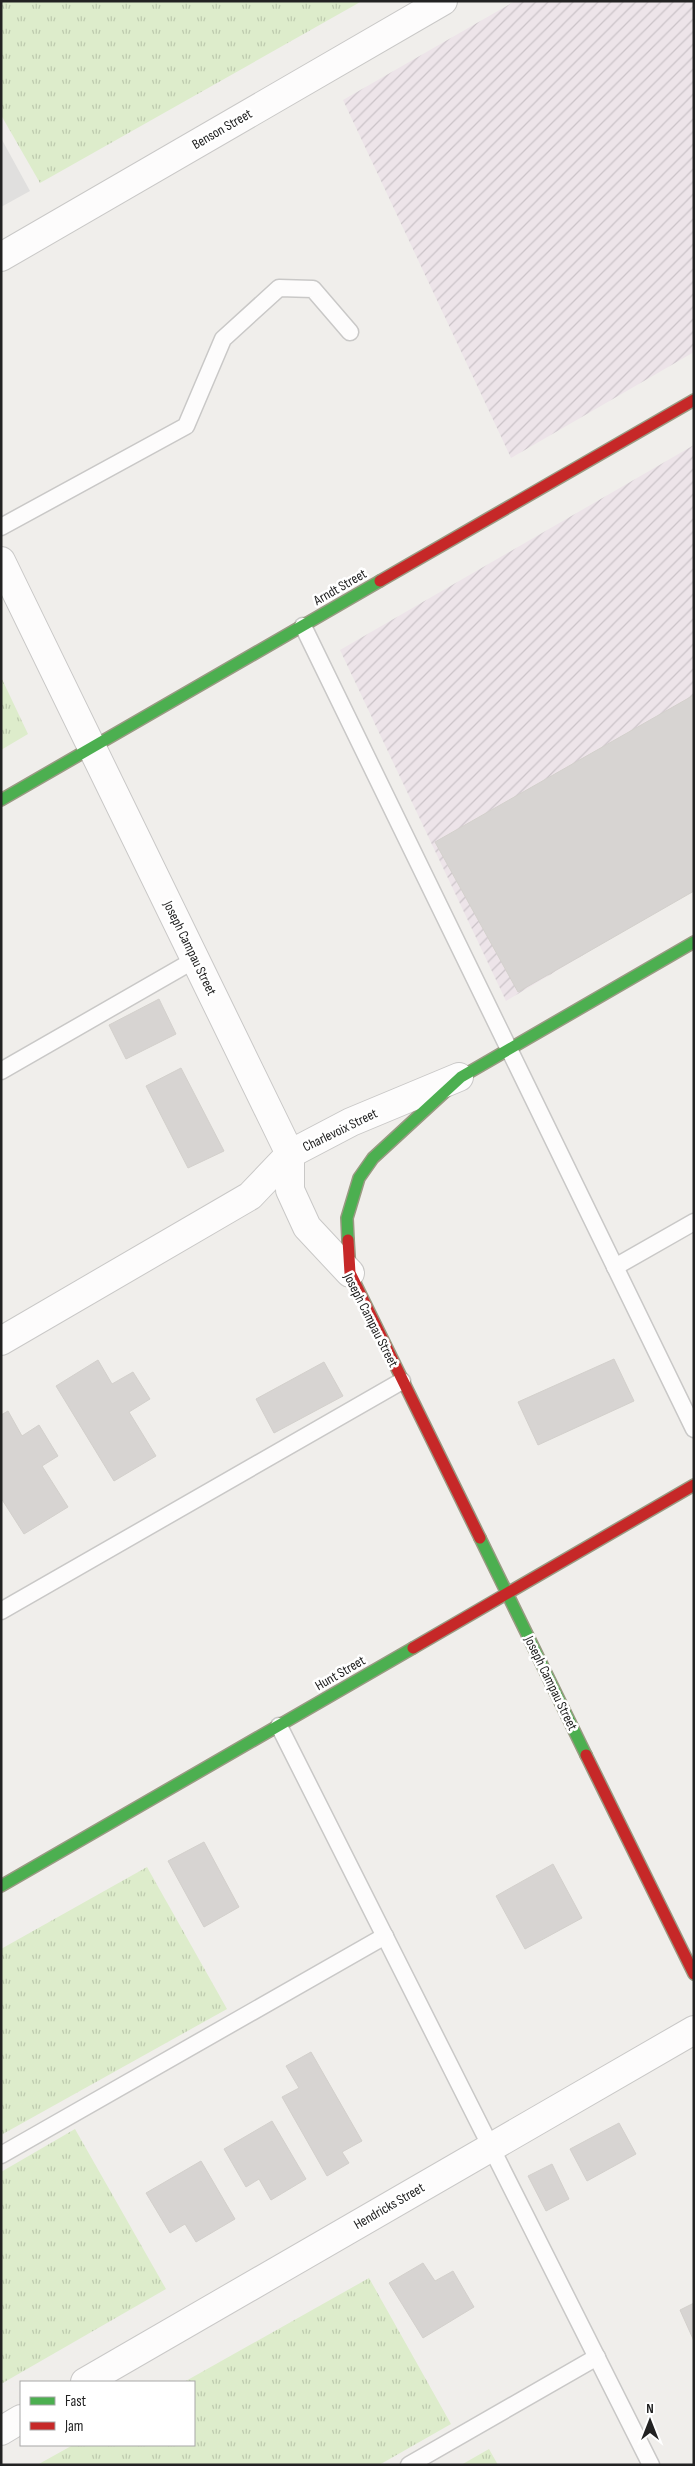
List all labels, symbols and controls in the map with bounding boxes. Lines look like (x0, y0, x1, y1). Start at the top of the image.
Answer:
street label: Benson Street (189, 105, 255, 153)
street label: Arndt Street (310, 565, 369, 609)
street label: Joseph Campau Street (159, 897, 220, 998)
street label: Charlevoix Street (300, 1105, 380, 1155)
street label: Joseph Campau Street (340, 1269, 402, 1370)
street label: Joseph Campau Street (520, 1632, 581, 1733)
street label: Hunt Street (312, 1652, 368, 1694)
street label: Hendricks Street (351, 2179, 427, 2233)
legend (20, 2381, 195, 2446)
text: Fast (65, 2392, 87, 2411)
north arrow (625, 2396, 675, 2446)
text: N (646, 2400, 654, 2417)
text: Jam (64, 2417, 83, 2436)

